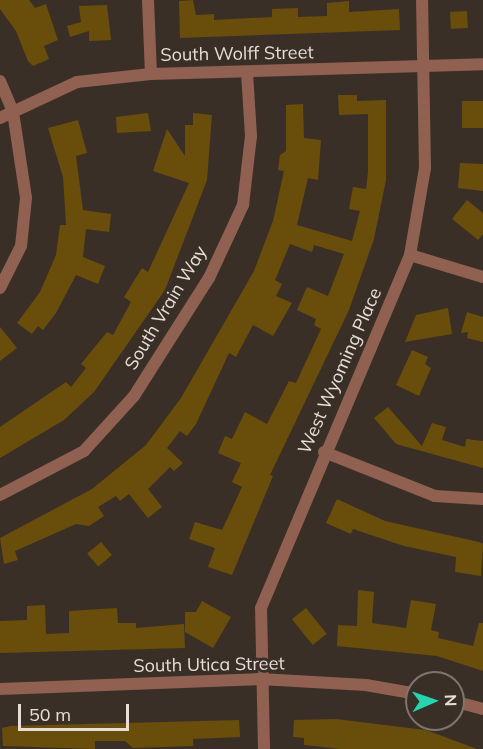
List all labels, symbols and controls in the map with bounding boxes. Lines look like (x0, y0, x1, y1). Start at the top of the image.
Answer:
street label: South Wolff Street (160, 42, 314, 66)
street label: South Vrain Way (120, 242, 212, 374)
street label: West Wyoming Place (294, 285, 386, 457)
street label: South Utica Street (133, 653, 285, 677)
north arrow (405, 671, 465, 731)
scale bar (21, 692, 132, 730)
text: N (441, 694, 461, 707)
text: 50 m (29, 703, 71, 726)

